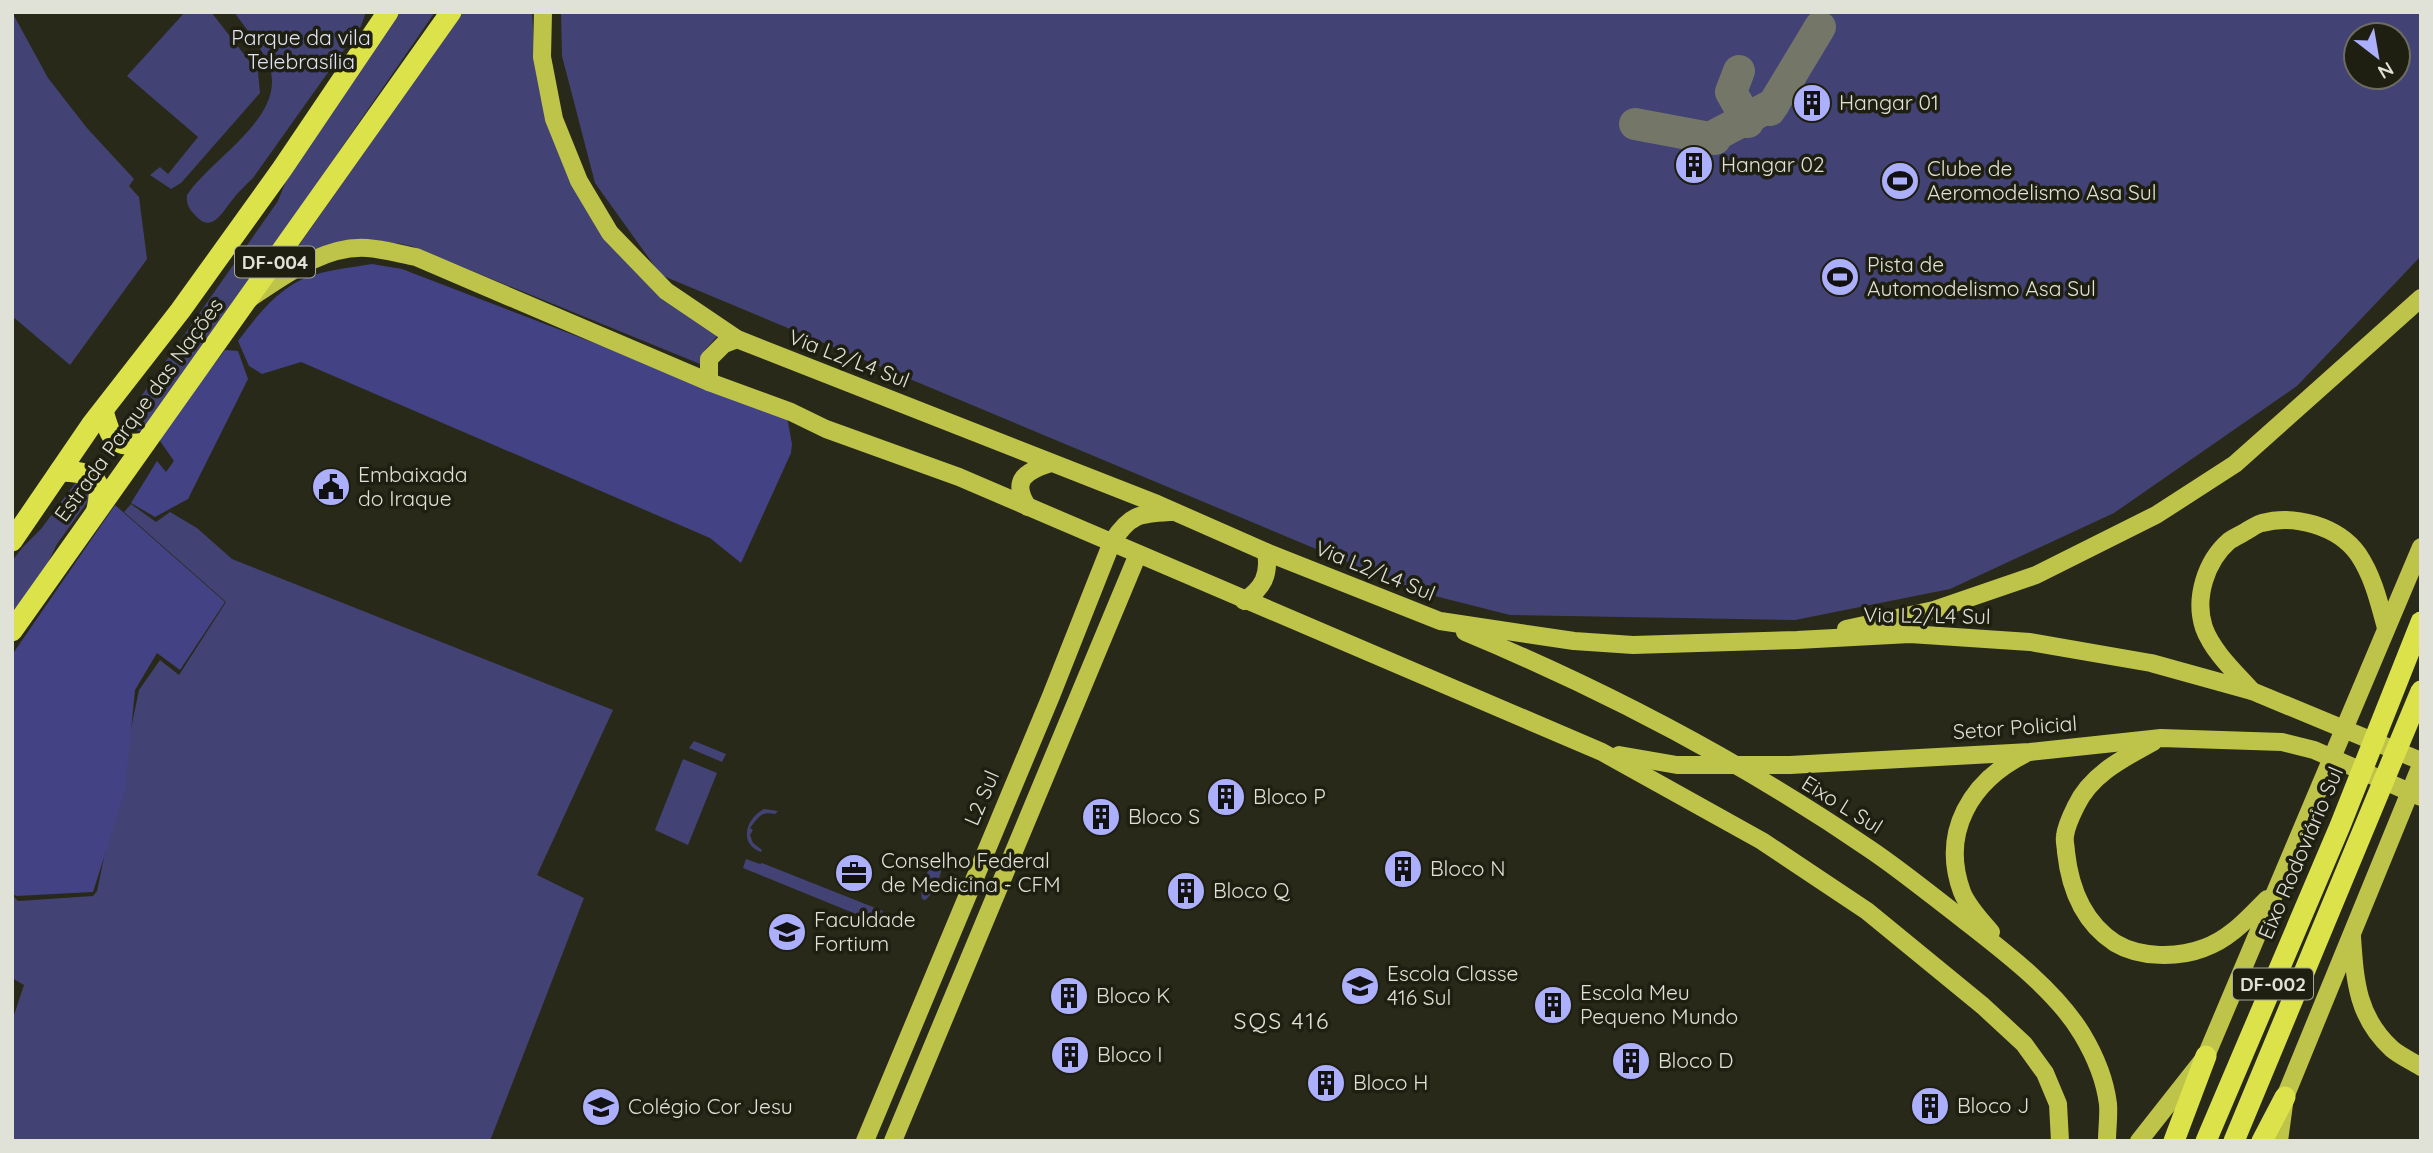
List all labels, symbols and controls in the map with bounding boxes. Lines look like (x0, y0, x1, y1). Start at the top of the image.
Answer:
north arrow (2342, 21, 2412, 91)
park label: Parque da vila Telebrasília (231, 24, 371, 74)
text: N (2374, 57, 2398, 84)
building icon: Hangar 01 (1791, 82, 1833, 124)
place label: Hangar 01 (1839, 89, 1939, 115)
building icon: Hangar 02 (1673, 144, 1715, 186)
place label: Hangar 02 (1721, 151, 1825, 177)
place label: Clube de Aeromodelismo Asa Sul (1927, 155, 2157, 205)
sports icon: Clube de Aeromodelismo Asa Sul (1879, 160, 1921, 202)
road number: DF-004 (235, 246, 315, 278)
place label: Pista de Automodelismo Asa Sul (1867, 251, 2096, 301)
sports icon: Pista de Automodelismo Asa Sul (1819, 256, 1861, 298)
street label: Estrada Parque das Nações (48, 293, 228, 526)
street label: Via L2/L4 Sul (785, 323, 913, 393)
place label: Embaixada do Iraque (358, 461, 467, 511)
public building icon: Embaixada do Iraque (310, 466, 352, 508)
street label: Via L2/L4 Sul (1312, 534, 1439, 606)
street label: Via L2/L4 Sul (1863, 601, 1991, 629)
street label: Setor Policial (1952, 710, 2078, 744)
street label: Eixo Rodoviário Sul (2252, 763, 2348, 943)
street label: L2 Sul (958, 766, 1004, 829)
street label: Eixo L Sul (1797, 769, 1888, 839)
building icon: Bloco P (1205, 776, 1247, 818)
place label: Bloco P (1253, 783, 1326, 809)
building icon: Bloco S (1080, 796, 1122, 838)
place label: Bloco S (1128, 803, 1200, 829)
place label: Conselho Federal de Medicina - CFM (881, 847, 1061, 897)
building icon: Bloco N (1382, 848, 1424, 890)
office icon: Conselho Federal de Medicina - CFM (833, 852, 875, 894)
place label: Bloco N (1430, 855, 1506, 881)
building icon: Bloco Q (1165, 870, 1207, 912)
place label: Bloco Q (1213, 877, 1290, 903)
place label: Faculdade Fortium (814, 906, 916, 956)
school or university icon: Faculdade Fortium (766, 911, 808, 953)
place label: Escola Classe 416 Sul (1387, 960, 1518, 1010)
school or university icon: Escola Classe 416 Sul (1339, 965, 1381, 1007)
road number: DF-002 (2233, 968, 2313, 1000)
building icon: Bloco K (1048, 975, 1090, 1017)
place label: Escola Meu Pequeno Mundo (1580, 979, 1738, 1029)
place label: Bloco K (1096, 982, 1170, 1008)
building icon: Escola Meu Pequeno Mundo (1532, 984, 1574, 1026)
district label: SQS 416 (1234, 1006, 1330, 1035)
building icon: Bloco I (1049, 1034, 1091, 1076)
building icon: Bloco D (1610, 1040, 1652, 1082)
place label: Bloco I (1097, 1041, 1162, 1067)
place label: Bloco D (1658, 1047, 1733, 1073)
building icon: Bloco H (1305, 1062, 1347, 1104)
place label: Bloco H (1353, 1069, 1428, 1095)
building icon: Bloco J (1909, 1085, 1951, 1127)
school or university icon: Colégio Cor Jesu (580, 1086, 622, 1128)
place label: Bloco J (1957, 1092, 2029, 1118)
place label: Colégio Cor Jesu (628, 1093, 793, 1119)

